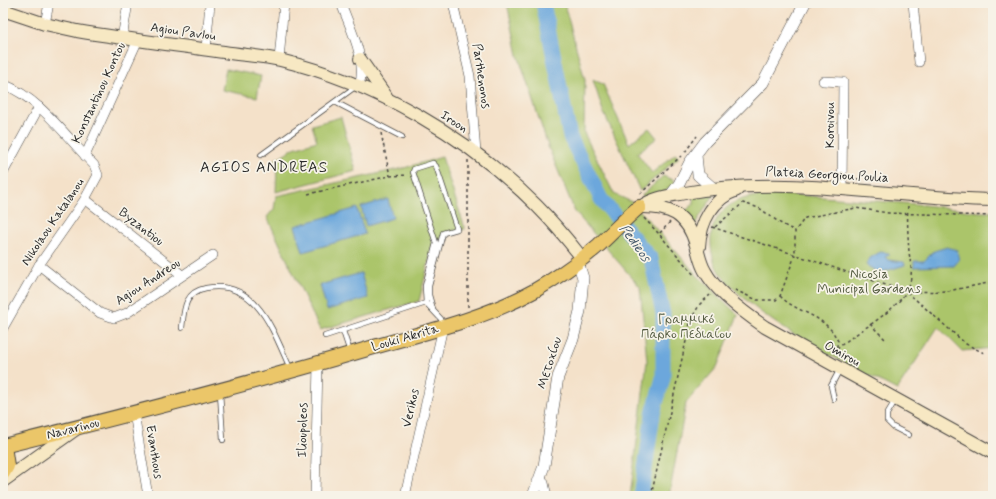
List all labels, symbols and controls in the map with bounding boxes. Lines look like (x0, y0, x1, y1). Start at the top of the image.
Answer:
street label: Agiou Pavlou (149, 19, 217, 45)
street label: Konstantinou Kontou (68, 39, 130, 146)
street label: Parthenonos (468, 42, 494, 110)
street label: Koroivou (822, 102, 839, 148)
street label: Iroon (437, 107, 471, 137)
district label: AGIOS ANDREAS (200, 158, 328, 178)
street label: Plateia Georgiou Poulia (765, 163, 889, 188)
street label: Nikolaou Katalanou (17, 175, 89, 269)
street label: Byzantiou (115, 204, 168, 250)
water label: Pedieos (615, 221, 656, 267)
street label: Agiou Andreou (112, 254, 184, 309)
park label: Nicosia Municipal Gardens (817, 266, 921, 298)
park label: Γραμμικό Πάρκο Πεδιαίου (641, 311, 731, 343)
street label: Louki Akrita (369, 320, 441, 356)
street label: Μετοχίου (534, 335, 566, 391)
street label: Omirou (821, 337, 863, 371)
street label: Verikos (398, 387, 424, 429)
street label: Ilioupoleos (294, 402, 312, 458)
street label: Navarinou (45, 414, 102, 444)
street label: Evanthous (141, 424, 167, 480)

